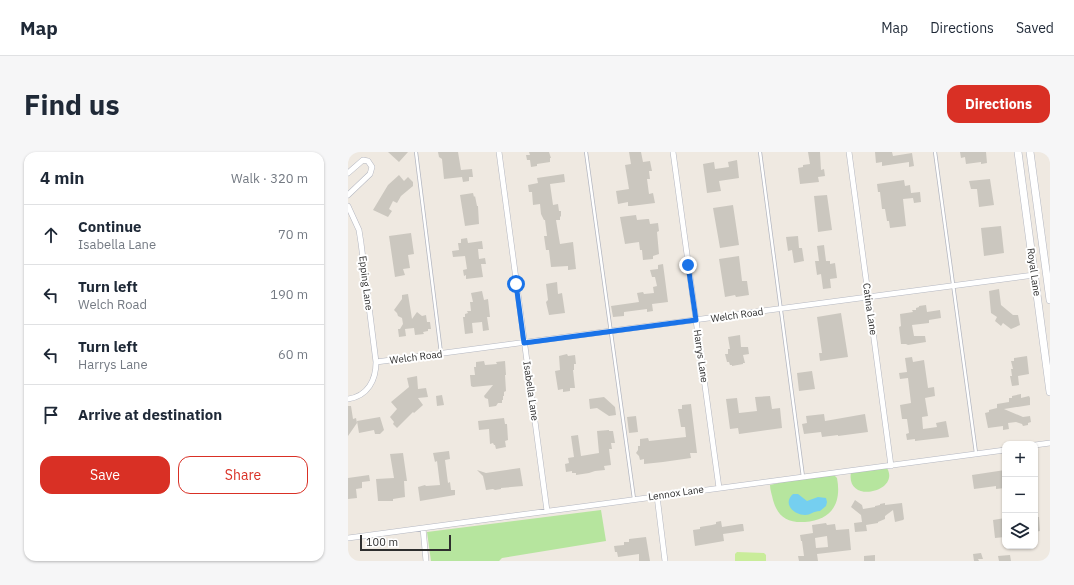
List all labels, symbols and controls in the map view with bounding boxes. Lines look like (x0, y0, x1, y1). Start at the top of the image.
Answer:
text: Map (20, 16, 58, 40)
text: Map (881, 19, 908, 37)
text: Directions (930, 19, 994, 37)
text: Saved (1016, 19, 1054, 37)
button: Directions (947, 85, 1050, 123)
text: Find us (24, 86, 120, 123)
text: 4 min (40, 167, 84, 189)
text: Walk · 320 m (231, 170, 308, 187)
text: Continue (78, 217, 142, 236)
icon: ahead (40, 224, 62, 246)
text: 70 m (278, 226, 308, 243)
text: Isabella Lane (78, 236, 156, 253)
street label: Royal Lane (1024, 247, 1044, 297)
street label: Epping Lane (356, 255, 376, 311)
route end (679, 256, 697, 274)
route start (507, 275, 525, 293)
text: Turn left (78, 277, 138, 296)
street label: Catina Lane (860, 282, 880, 336)
icon: left (40, 284, 62, 306)
text: 190 m (270, 286, 308, 303)
text: Welch Road (78, 296, 147, 313)
street label: Welch Road (710, 305, 764, 325)
street label: Harrys Lane (691, 329, 711, 384)
text: Turn left (78, 337, 138, 356)
icon: left (40, 344, 62, 366)
text: 60 m (278, 346, 308, 363)
street label: Welch Road (389, 347, 443, 367)
text: Harrys Lane (78, 356, 148, 373)
street label: Isabella Lane (520, 360, 542, 422)
icon: arrive (40, 404, 62, 426)
text: Arrive at destination (78, 405, 222, 424)
map controls (1002, 441, 1038, 549)
button: + (1002, 441, 1038, 477)
button: Save (40, 456, 170, 494)
button: Share (178, 456, 308, 494)
button: − (1002, 477, 1038, 513)
street label: Lennox Lane (647, 483, 705, 503)
button: layers (1002, 513, 1038, 549)
scale bar (360, 533, 451, 552)
text: 100 m (366, 535, 398, 549)

